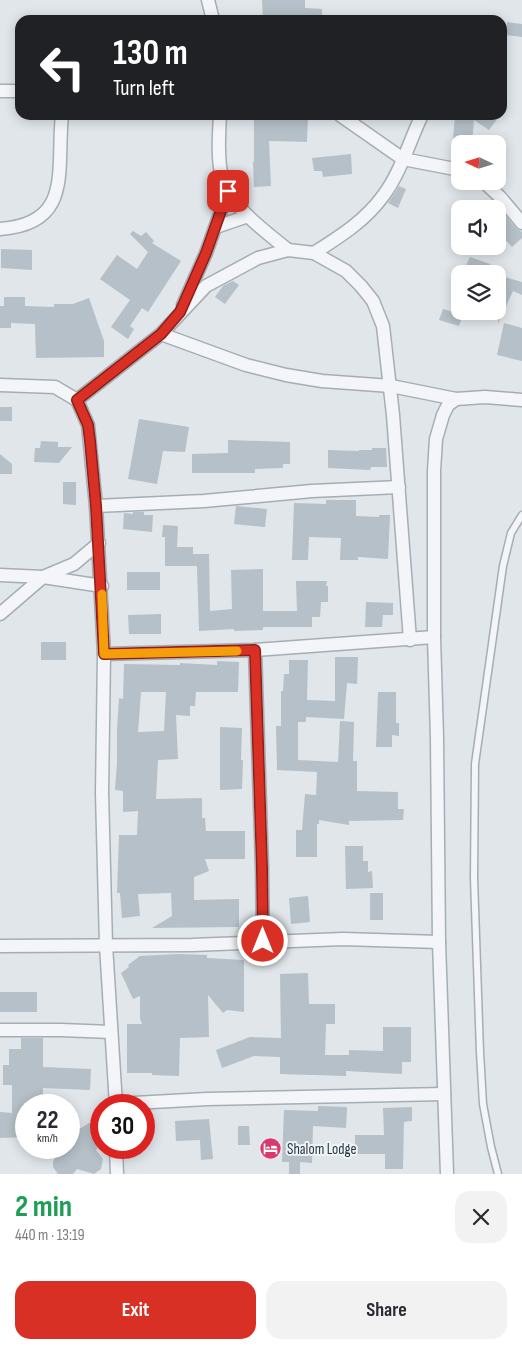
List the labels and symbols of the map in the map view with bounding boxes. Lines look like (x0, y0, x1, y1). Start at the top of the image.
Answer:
north arrow (451, 135, 506, 190)
pin (207, 170, 249, 212)
position arrow (236, 914, 288, 966)
speed limit sign: 30 (90, 1094, 155, 1159)
hotel icon: Shalom Lodge (259, 1137, 283, 1161)
place label: Shalom Lodge (287, 1140, 356, 1159)

